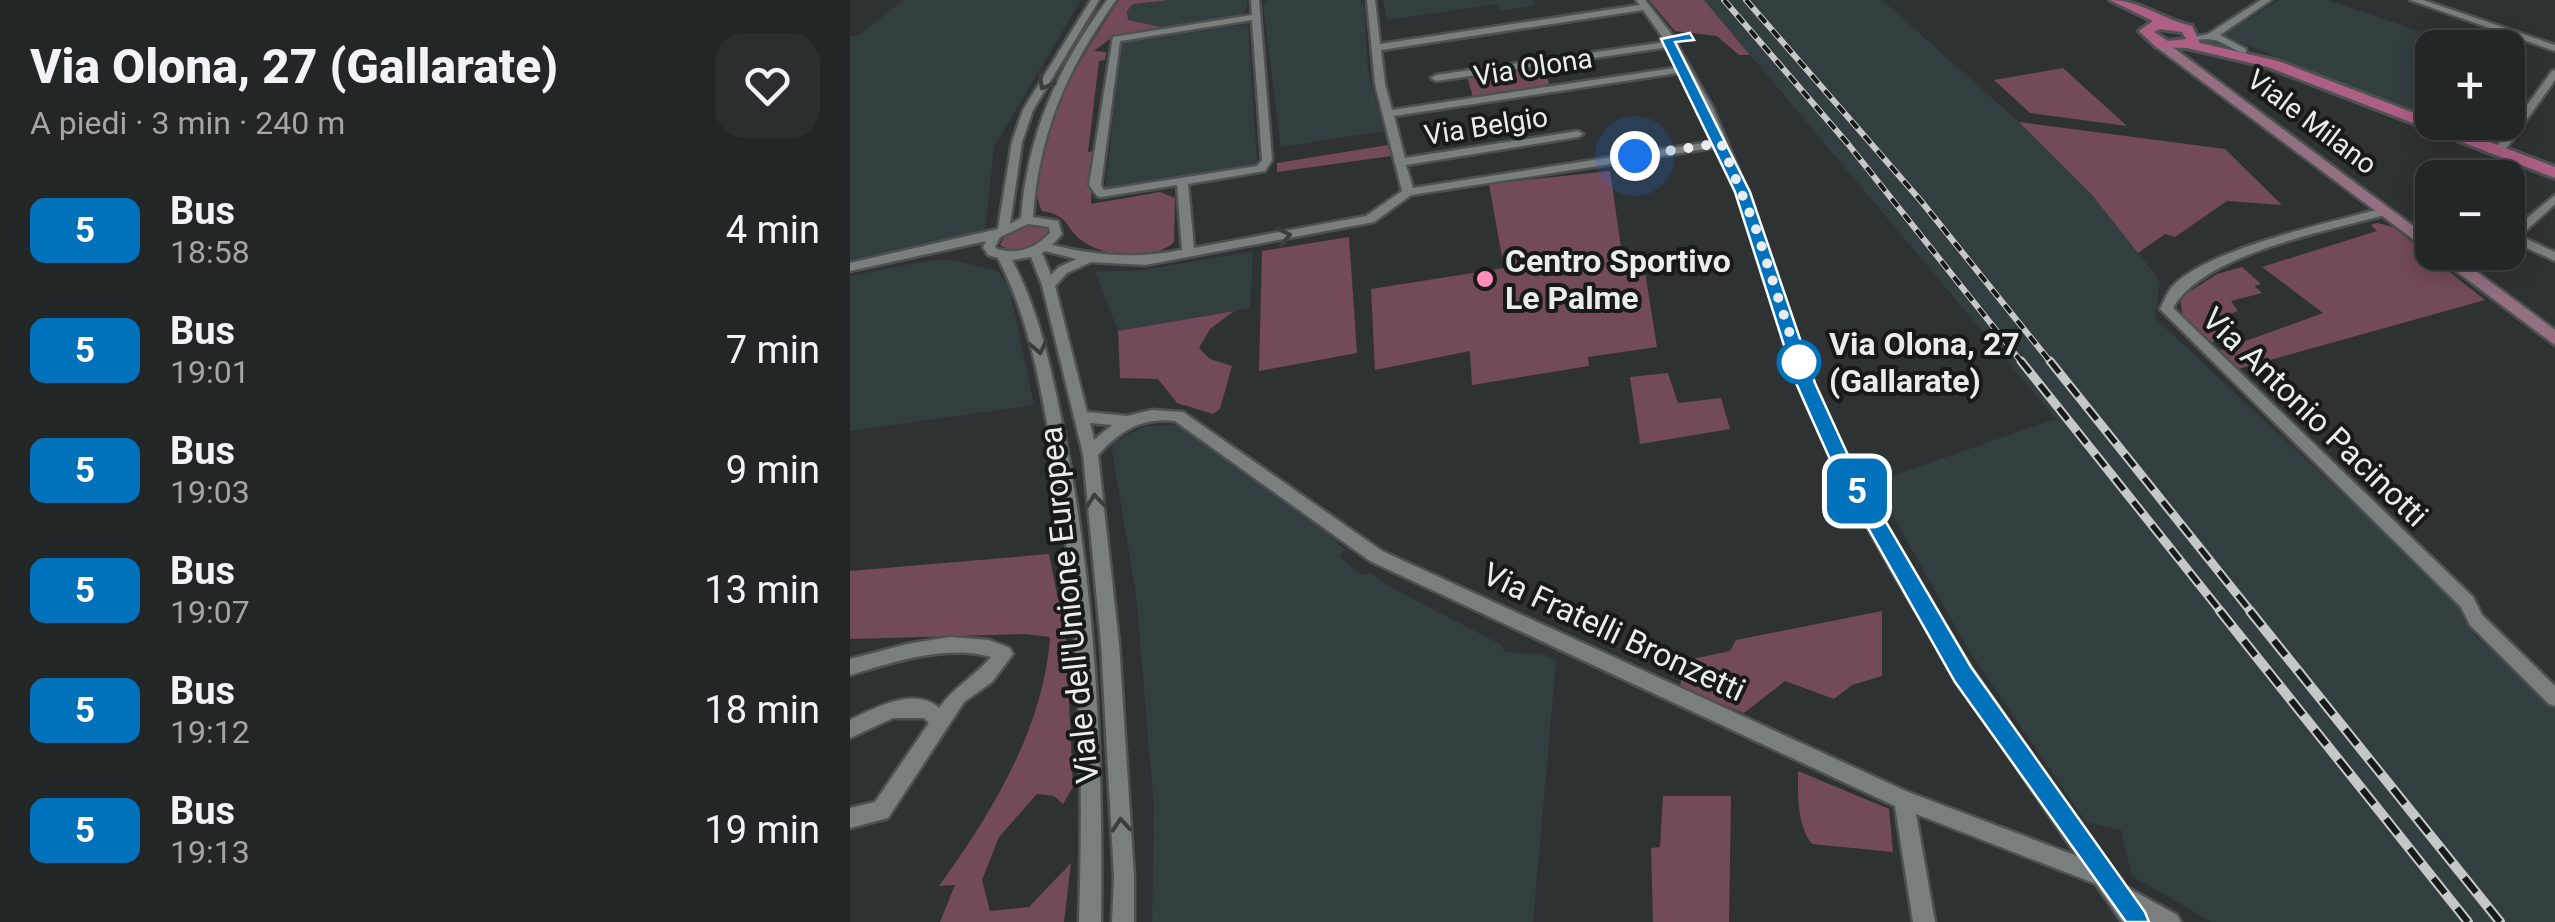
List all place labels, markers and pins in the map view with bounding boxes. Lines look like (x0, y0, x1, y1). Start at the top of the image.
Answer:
place label: Centro Sportivo Le Palme (1505, 242, 1731, 317)
marker: Centro Sportivo Le Palme (1474, 268, 1496, 290)
place label: Via Olona, 27 (Gallarate) (1829, 325, 2020, 400)
marker: Via Olona, 27 (Gallarate) (1778, 341, 1820, 383)

